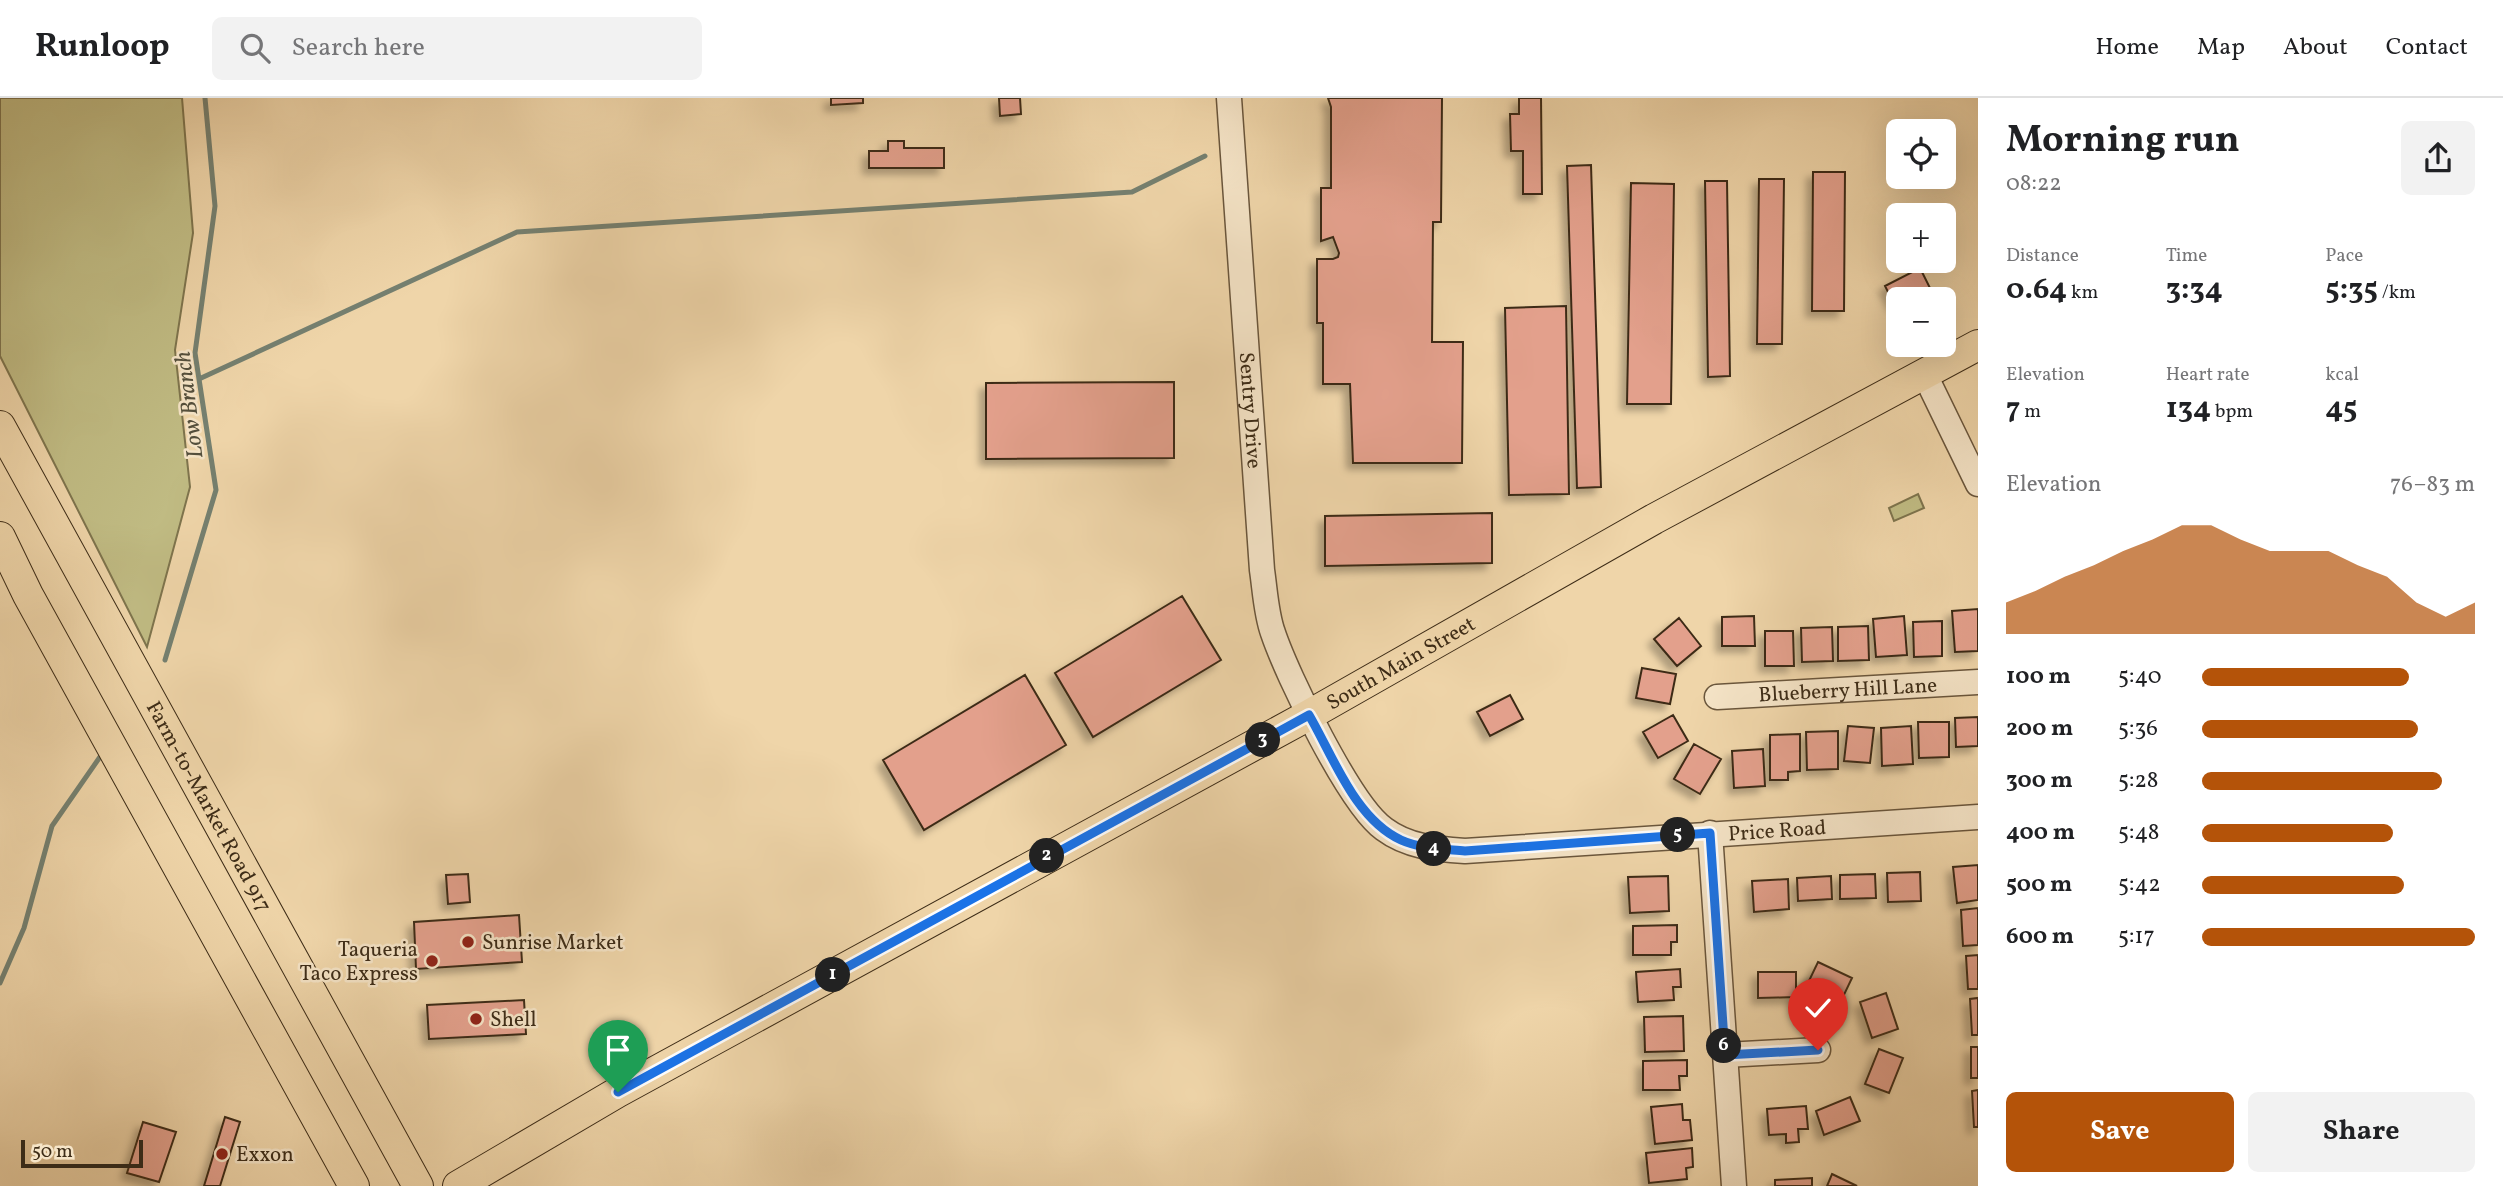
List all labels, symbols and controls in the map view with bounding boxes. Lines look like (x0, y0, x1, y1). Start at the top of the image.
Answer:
search box (212, 17, 702, 80)
text: Runloop (35, 25, 170, 71)
icon: search (236, 29, 274, 67)
text: Search here (292, 30, 425, 66)
text: Home (2095, 31, 2159, 65)
text: Map (2197, 31, 2245, 65)
text: About (2283, 31, 2348, 65)
text: Contact (2386, 31, 2468, 65)
text: Morning run (2006, 115, 2240, 168)
map controls (1886, 119, 1956, 357)
button: locate (1886, 119, 1956, 189)
button: share (2401, 121, 2475, 195)
text: 08:22 (2006, 168, 2062, 200)
button: + (1886, 203, 1956, 273)
text: Distance (2006, 243, 2079, 269)
text: Time (2166, 243, 2207, 269)
text: Pace (2325, 243, 2363, 269)
text: 0.64 (2006, 269, 2067, 311)
text: 3:34 (2166, 269, 2223, 311)
text: 5:35 (2325, 269, 2378, 311)
text: km (2067, 280, 2098, 306)
text: /km (2378, 280, 2416, 306)
button: − (1886, 287, 1956, 357)
water label: Low Branch (168, 349, 212, 460)
street label: Sentry Drive (1231, 351, 1268, 470)
text: Elevation (2006, 362, 2085, 388)
text: Heart rate (2166, 362, 2250, 388)
text: kcal (2325, 362, 2359, 388)
text: 7 (2006, 388, 2020, 430)
text: 134 (2166, 388, 2211, 430)
text: 45 (2325, 388, 2358, 430)
text: m (2020, 399, 2041, 425)
text: bpm (2211, 399, 2253, 425)
text: Elevation (2006, 469, 2102, 501)
text: 76–83 m (2390, 469, 2475, 501)
street label: South Main Street (1322, 610, 1481, 718)
text: 100 m (2006, 661, 2071, 693)
text: 5:40 (2118, 661, 2162, 693)
street label: Blueberry Hill Lane (1758, 671, 1938, 711)
street label: Farm-to-Market Road 917 (138, 696, 278, 918)
text: 200 m (2006, 713, 2073, 745)
text: 5:36 (2118, 713, 2158, 745)
pin: 3 (1246, 722, 1280, 758)
text: 3 (1258, 726, 1267, 752)
text: 300 m (2006, 765, 2073, 797)
text: 5:28 (2118, 765, 2159, 797)
street label: Price Road (1727, 814, 1827, 850)
text: 400 m (2006, 817, 2075, 849)
text: 5:48 (2118, 817, 2159, 849)
pin: 5 (1660, 818, 1696, 852)
text: 5 (1673, 821, 1682, 847)
pin: 4 (1416, 832, 1452, 866)
text: 4 (1428, 835, 1439, 861)
pin: 2 (1030, 838, 1064, 874)
text: 2 (1042, 842, 1051, 868)
text: 500 m (2006, 869, 2072, 901)
text: 5:42 (2118, 869, 2161, 901)
text: 600 m (2006, 921, 2074, 953)
text: 5:17 (2118, 921, 2155, 953)
place label: Sunrise Market (482, 929, 624, 958)
marker: Sunrise Market (460, 934, 476, 950)
place label: Taqueria Taco Express (299, 936, 418, 989)
marker: Taqueria Taco Express (424, 953, 440, 969)
pin: 1 (816, 958, 850, 992)
text: 1 (829, 961, 836, 987)
pin (1788, 978, 1848, 1050)
icon: check (1799, 989, 1837, 1027)
place label: Shell (490, 1006, 537, 1035)
marker: Shell (468, 1011, 484, 1027)
pin (588, 1020, 648, 1092)
pin: 6 (1706, 1028, 1742, 1063)
icon: arrive (599, 1031, 637, 1069)
text: 6 (1718, 1032, 1729, 1058)
button: Save (2006, 1092, 2234, 1172)
button: Share (2248, 1092, 2475, 1172)
scale bar (21, 1137, 144, 1169)
text: 50 m (32, 1139, 73, 1165)
place label: Exxon (236, 1141, 294, 1170)
marker: Exxon (214, 1146, 230, 1162)

